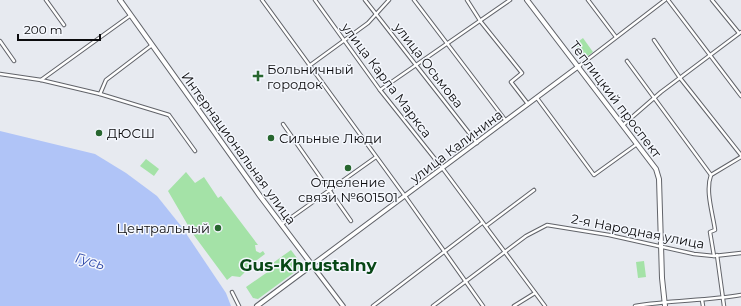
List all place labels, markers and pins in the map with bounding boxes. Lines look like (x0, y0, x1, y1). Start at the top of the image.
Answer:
place label: Больничный городок (267, 61, 354, 92)
marker: Больничный городок (252, 70, 264, 82)
place label: ДЮСШ (107, 125, 155, 141)
marker: ДЮСШ (94, 128, 104, 138)
place label: Сильные Люди (279, 130, 382, 146)
marker: Сильные Люди (266, 133, 276, 143)
marker: Отделение связи №601501 (343, 163, 353, 173)
place label: Отделение связи №601501 (298, 174, 398, 205)
place label: Центральный (117, 220, 210, 236)
marker: Центральный (213, 223, 223, 233)

